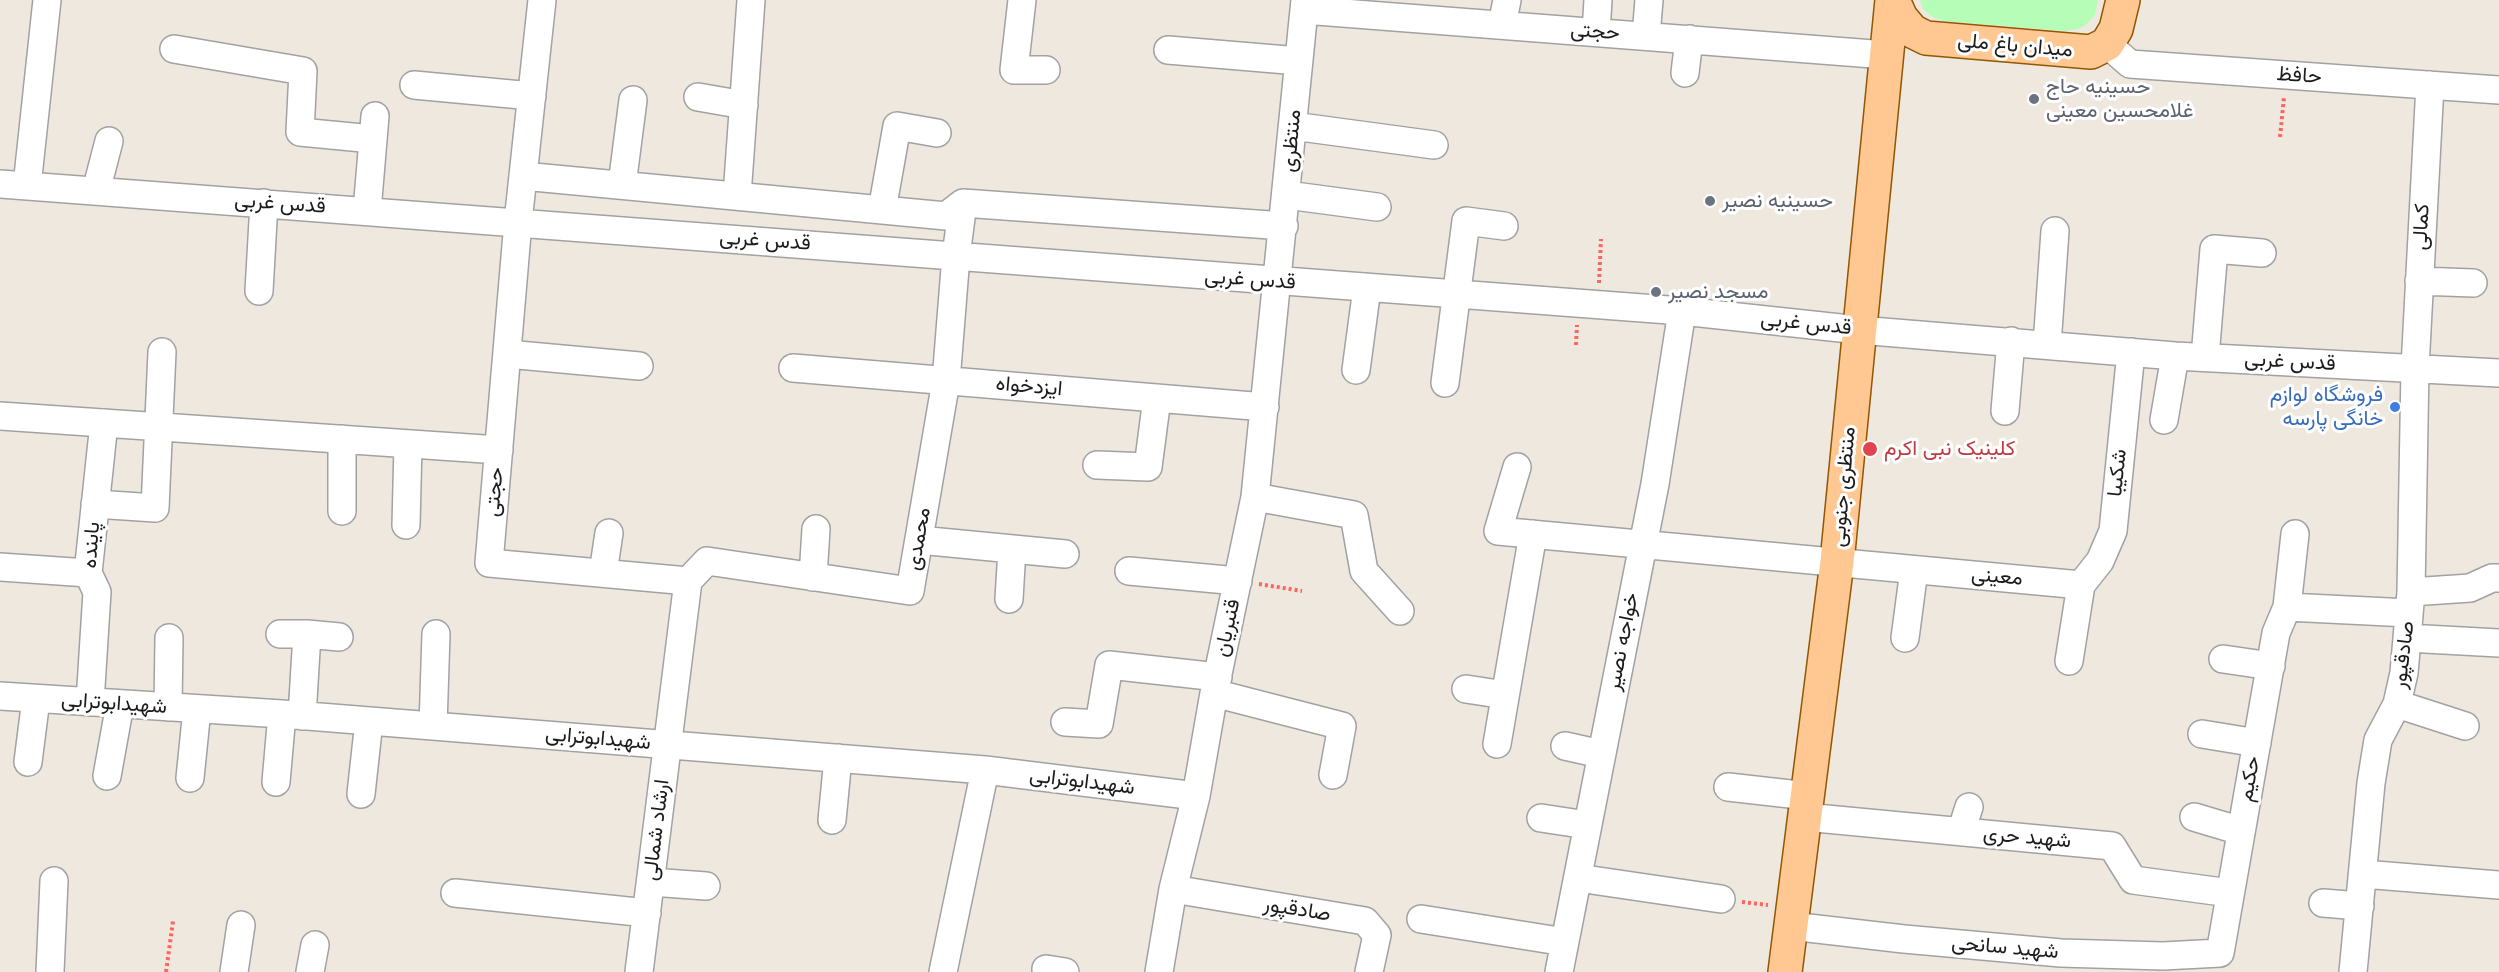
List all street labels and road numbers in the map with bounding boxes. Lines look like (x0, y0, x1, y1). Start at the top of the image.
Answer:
street label: حجتی (1569, 18, 1621, 46)
street label: میدان باغ ملی (1956, 28, 2074, 64)
street label: حافظ (2276, 62, 2322, 90)
street label: منتظری (1277, 109, 1307, 173)
street label: قدس غربی (233, 188, 327, 220)
street label: کمالی (2408, 203, 2436, 251)
street label: قدس غربی (718, 225, 812, 257)
street label: قدس غربی (1203, 264, 1297, 296)
street label: قدس غربی (1759, 307, 1853, 341)
street label: قدس غربی (2244, 347, 2336, 377)
street label: ایزدخواه (995, 372, 1063, 402)
street label: منتظری جنوبی (1826, 426, 1862, 548)
street label: شکیبا (2103, 448, 2133, 498)
street label: حجتی (480, 466, 510, 518)
street label: محمدی (901, 506, 937, 572)
street label: پاینده (78, 521, 106, 569)
street label: معینی (1970, 562, 2024, 592)
street label: خواجه نصیر (1601, 591, 1645, 693)
street label: قنبریان (1210, 597, 1246, 659)
street label: صادقپور (2387, 620, 2421, 690)
street label: شهیدابوترابی (60, 688, 168, 720)
street label: شهیدابوترابی (544, 722, 652, 756)
street label: حکیم (2234, 754, 2266, 804)
street label: شهیدابوترابی (1028, 763, 1136, 801)
street label: ارشاد شمالی (638, 778, 676, 882)
street label: شهید حری (1982, 822, 2072, 854)
street label: صادقپور (1261, 892, 1333, 928)
street label: شهید سانحی (1950, 931, 2060, 965)

